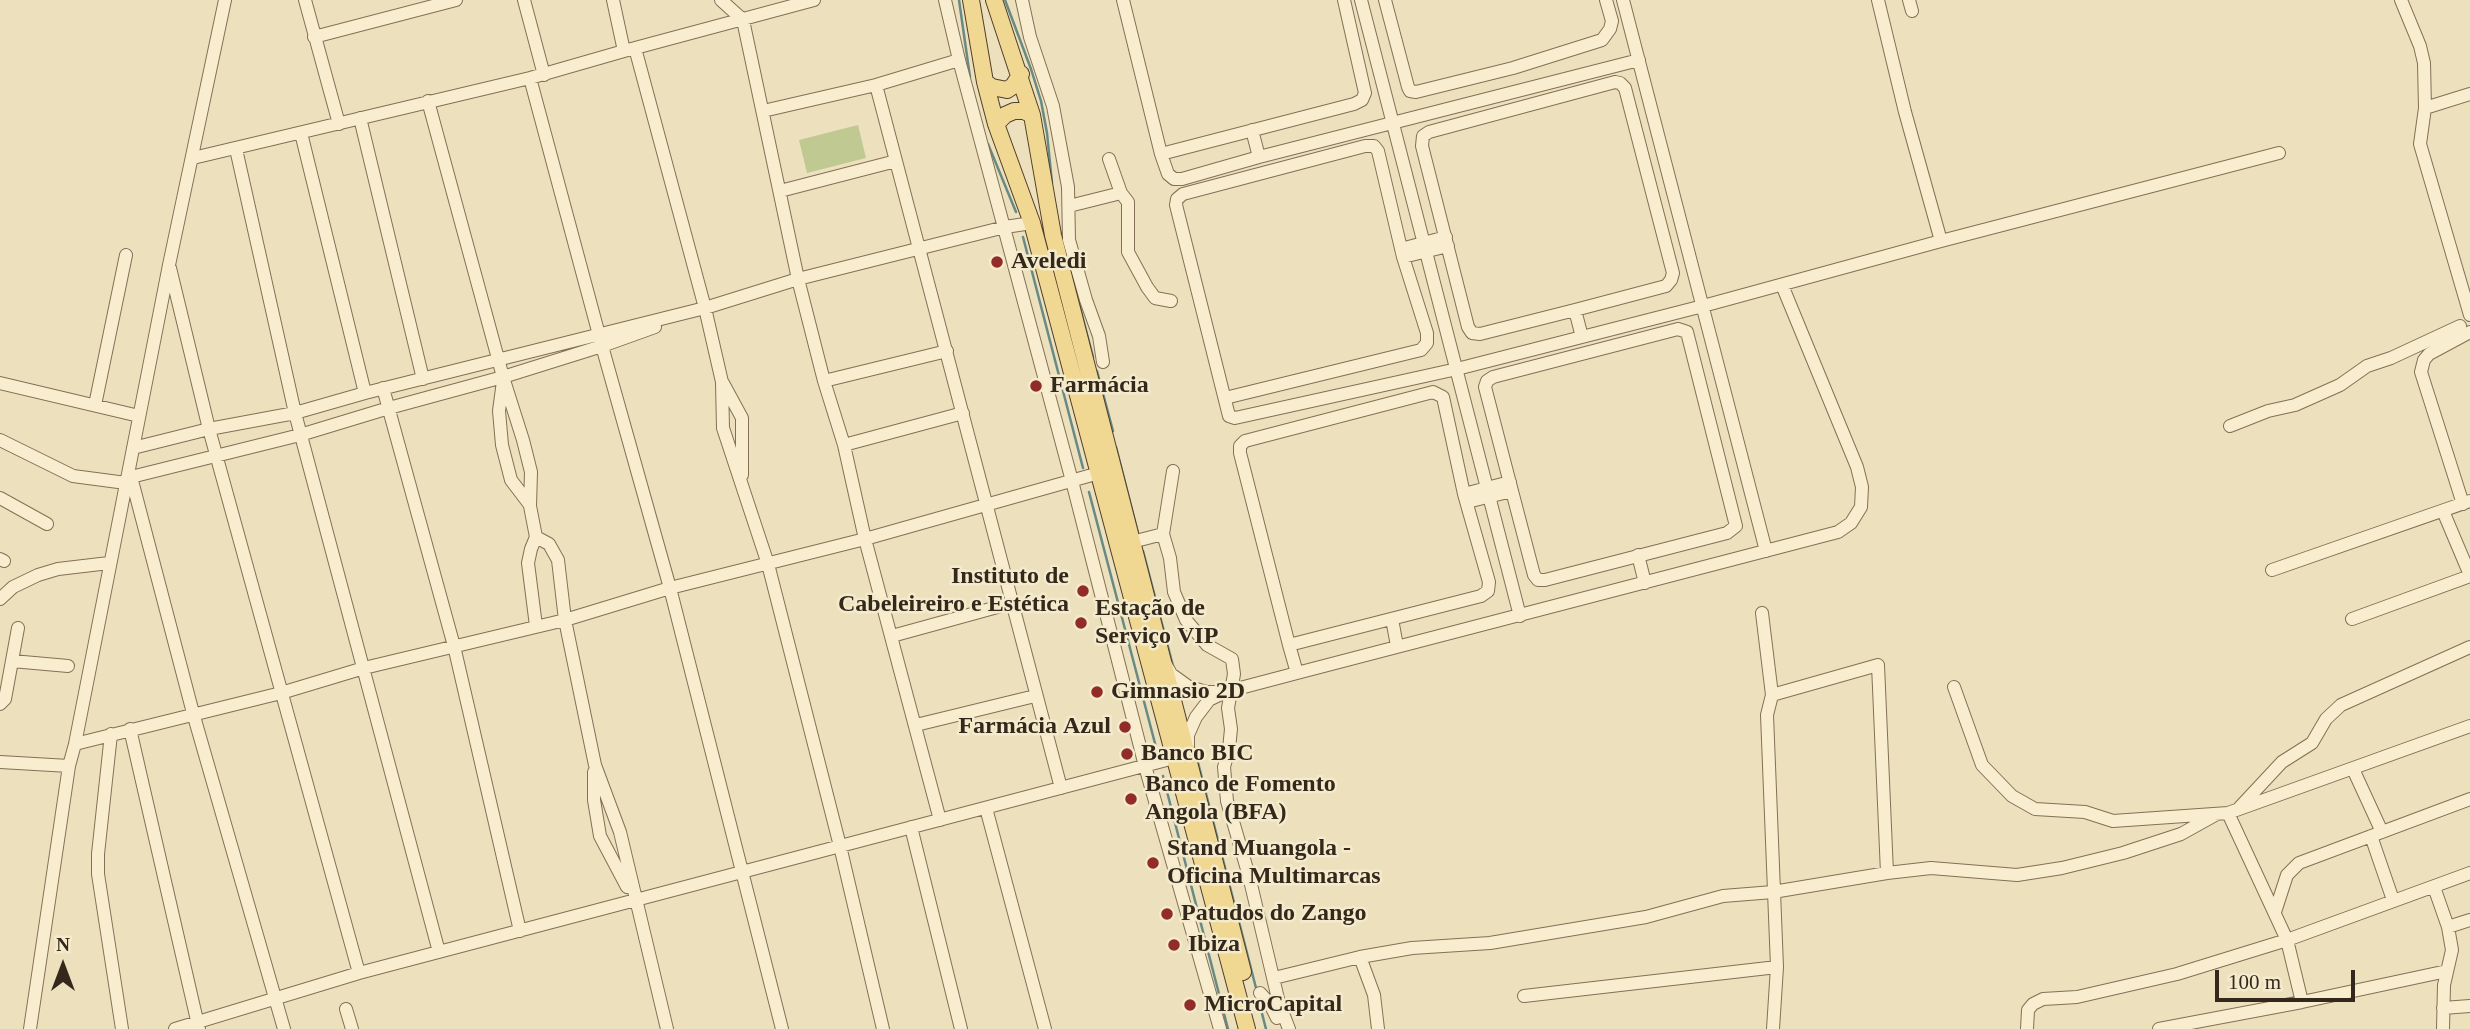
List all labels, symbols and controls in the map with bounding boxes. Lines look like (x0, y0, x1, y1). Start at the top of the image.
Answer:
place label: Aveledi (1011, 248, 1087, 276)
marker: Aveledi (989, 254, 1005, 270)
place label: Farmácia (1050, 372, 1149, 400)
marker: Farmácia (1028, 378, 1044, 394)
place label: Instituto de Cabeleireiro e Estética (838, 563, 1069, 619)
marker: Instituto de Cabeleireiro e Estética (1075, 583, 1091, 599)
place label: Estação de Serviço VIP (1095, 595, 1218, 651)
marker: Estação de Serviço VIP (1073, 615, 1089, 631)
place label: Gimnasio 2D (1111, 678, 1245, 706)
marker: Gimnasio 2D (1089, 684, 1105, 700)
place label: Farmácia Azul (958, 713, 1111, 741)
marker: Farmácia Azul (1117, 719, 1133, 735)
place label: Banco BIC (1141, 740, 1254, 768)
marker: Banco BIC (1119, 746, 1135, 762)
place label: Banco de Fomento Angola (BFA) (1145, 771, 1336, 827)
marker: Banco de Fomento Angola (BFA) (1123, 791, 1139, 807)
place label: Stand Muangola - Oficina Multimarcas (1167, 835, 1381, 891)
marker: Stand Muangola - Oficina Multimarcas (1145, 855, 1161, 871)
place label: Patudos do Zango (1181, 900, 1366, 928)
marker: Patudos do Zango (1159, 906, 1175, 922)
north arrow (28, 931, 98, 1001)
place label: Ibiza (1188, 931, 1240, 959)
text: N (56, 934, 70, 955)
marker: Ibiza (1166, 937, 1182, 953)
scale bar (2218, 956, 2358, 1000)
text: 100 m (2228, 970, 2281, 994)
place label: MicroCapital (1204, 991, 1342, 1019)
marker: MicroCapital (1182, 997, 1198, 1013)

